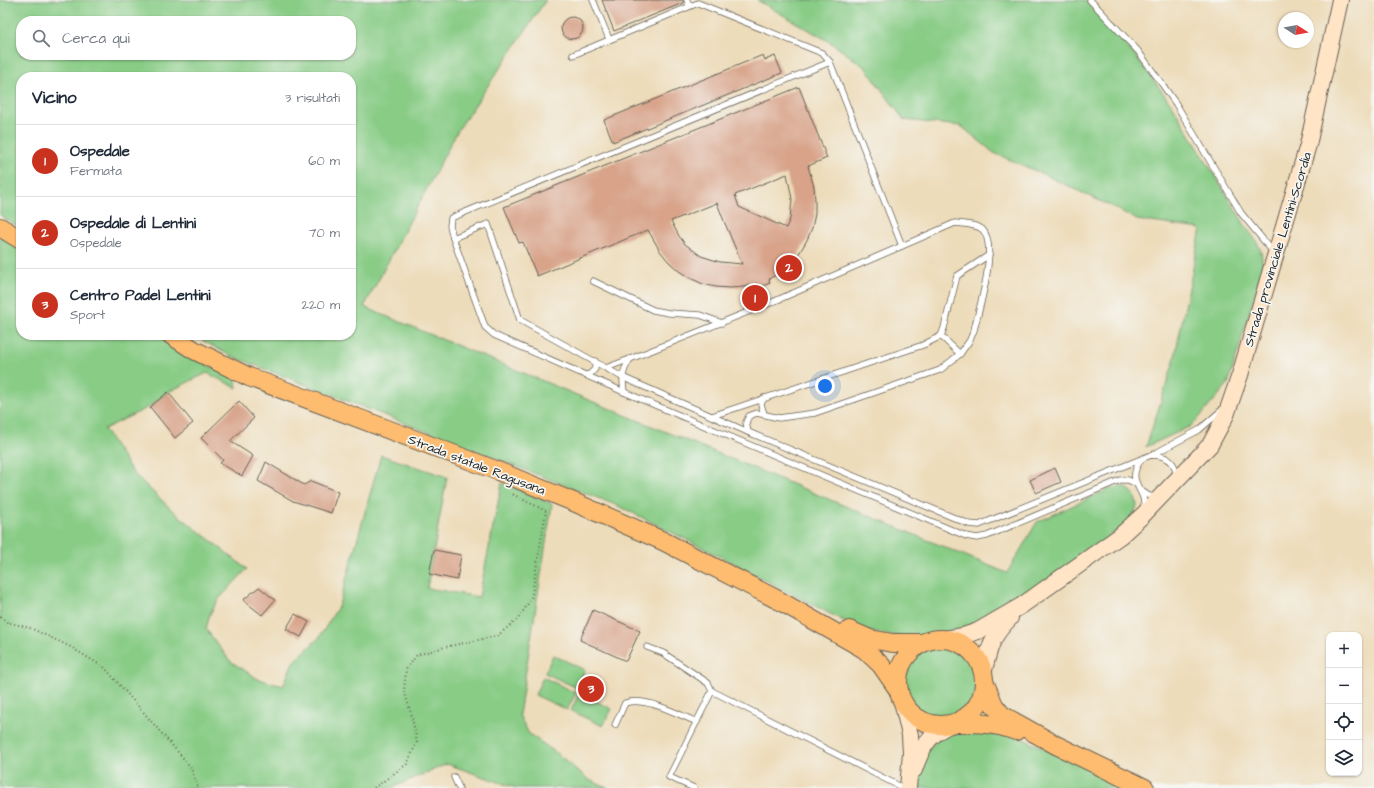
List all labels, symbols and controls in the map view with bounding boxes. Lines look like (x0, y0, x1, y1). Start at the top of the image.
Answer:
north arrow (1278, 12, 1314, 48)
search box (16, 16, 356, 60)
icon: search (30, 27, 52, 49)
text: Cerca qui (62, 28, 130, 49)
text: Vicino (32, 86, 77, 110)
text: 3 risultati (285, 89, 340, 107)
text: Ospedale (70, 141, 130, 162)
street label: Strada provinciale Lentini-Scordia (1240, 149, 1316, 349)
text: 1 (44, 152, 46, 170)
text: 60 m (308, 152, 340, 170)
text: Fermata (70, 162, 122, 180)
text: Ospedale di Lentini (70, 213, 196, 234)
text: 2 (41, 224, 49, 242)
text: 70 m (308, 224, 340, 242)
text: Ospedale (70, 234, 122, 252)
pin: 2 (776, 253, 802, 283)
pin: 1 (742, 283, 768, 313)
text: Centro Padel Lentini (70, 285, 211, 306)
text: 3 (42, 296, 48, 314)
text: 220 m (302, 296, 340, 314)
text: Sport (70, 306, 105, 324)
your location (815, 376, 835, 396)
street label: Strada statale Ragusana (405, 430, 548, 501)
map controls (1326, 632, 1362, 776)
button: + (1326, 632, 1362, 668)
button: − (1326, 668, 1362, 704)
pin: 3 (578, 674, 604, 704)
button: locate (1326, 704, 1362, 740)
button: layers (1326, 740, 1362, 776)

